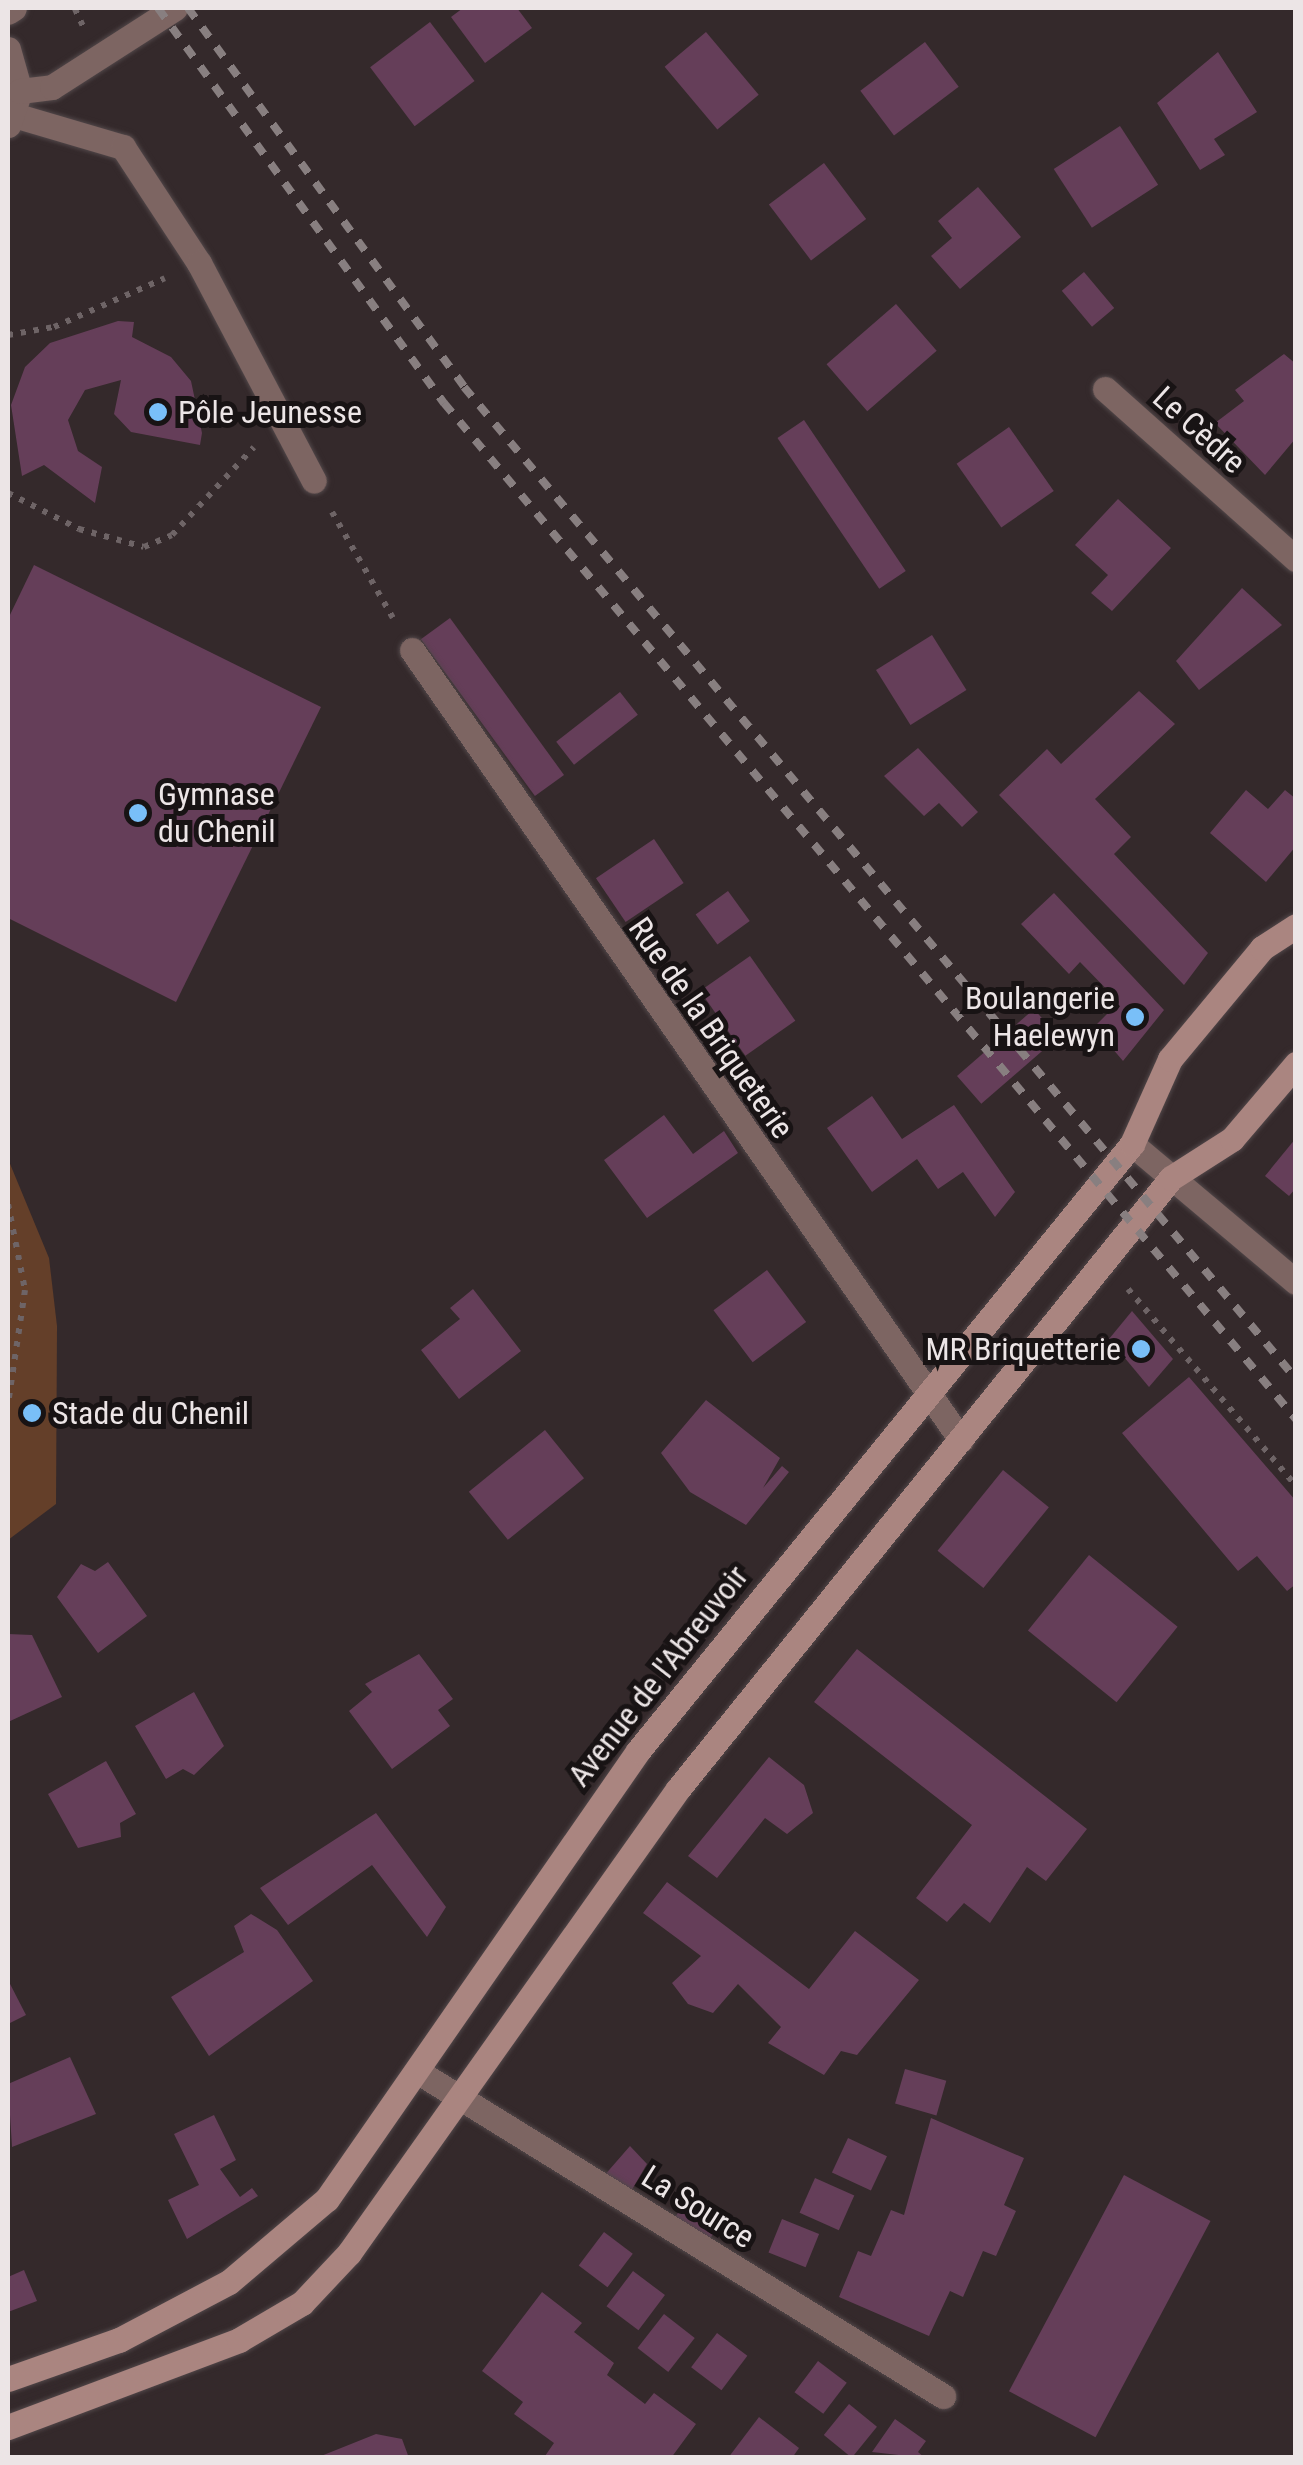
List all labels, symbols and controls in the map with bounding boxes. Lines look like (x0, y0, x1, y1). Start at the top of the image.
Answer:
street label: Le Cèdre (1145, 379, 1253, 481)
place label: Pôle Jeunesse (178, 393, 362, 431)
marker: Pôle Jeunesse (147, 401, 169, 423)
place label: Gymnase du Chenil (158, 776, 275, 851)
marker: Gymnase du Chenil (127, 802, 149, 824)
street label: Rue de la Briqueterie (621, 910, 801, 1146)
place label: Boulangerie Haelewyn (965, 980, 1115, 1055)
marker: Boulangerie Haelewyn (1124, 1006, 1146, 1028)
place label: MR Briquetterie (925, 1330, 1121, 1368)
marker: MR Briquetterie (1130, 1338, 1152, 1360)
place label: Stade du Chenil (52, 1394, 249, 1432)
marker: Stade du Chenil (21, 1402, 43, 1424)
street label: Avenue de l'Abreuvoir (560, 1558, 756, 1794)
street label: La Source (635, 2158, 761, 2256)

